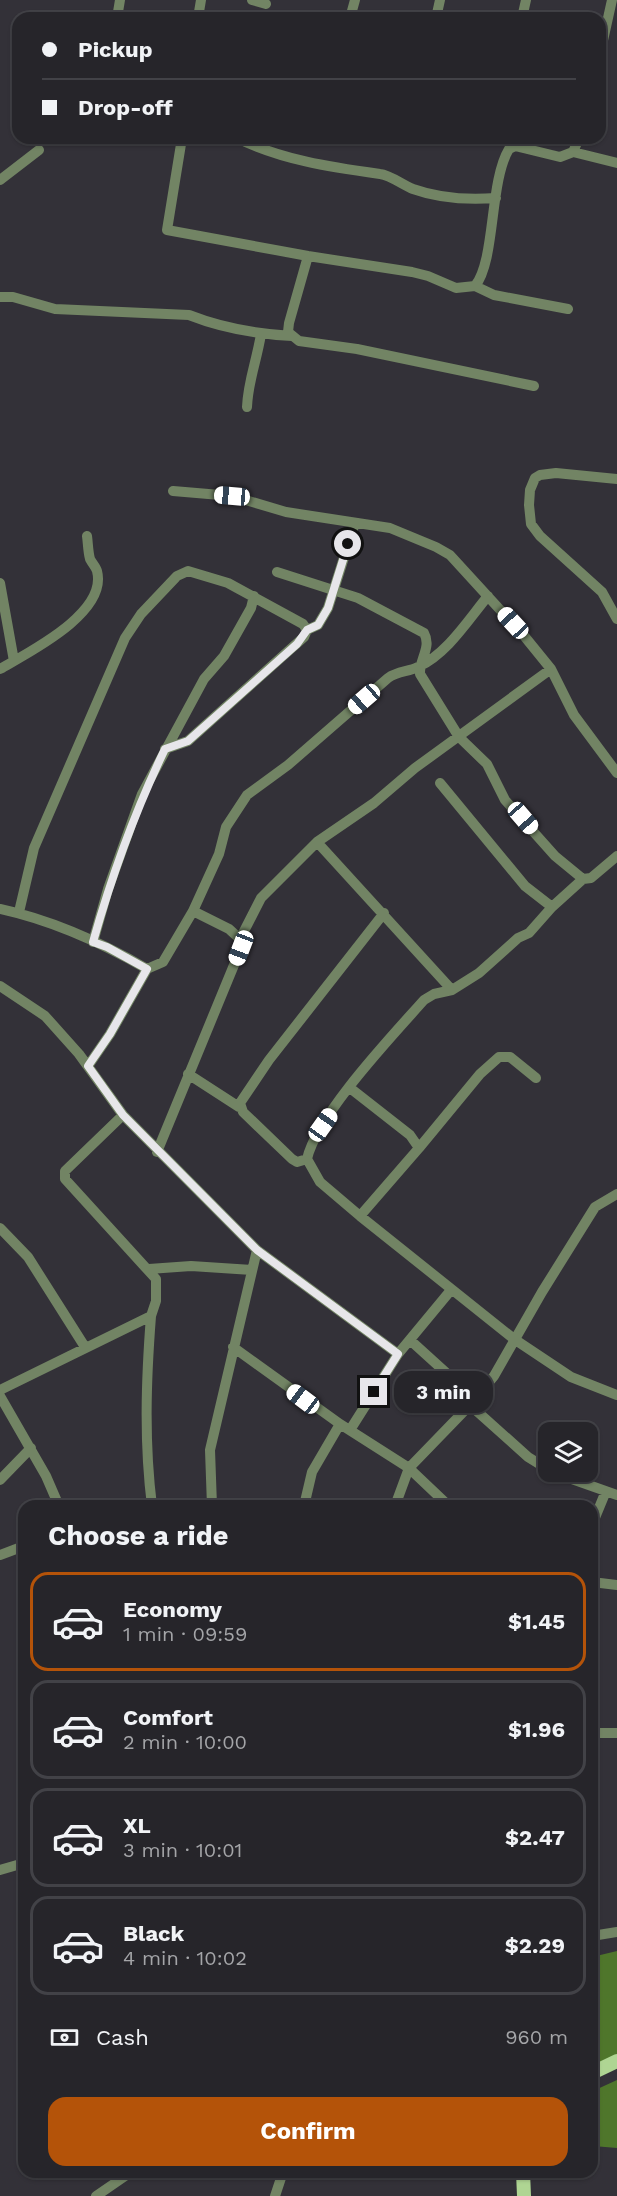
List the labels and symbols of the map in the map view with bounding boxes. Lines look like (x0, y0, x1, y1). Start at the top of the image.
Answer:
car (213, 485, 251, 507)
route start (334, 530, 361, 557)
car (494, 604, 532, 642)
car (345, 680, 383, 718)
car (504, 799, 542, 837)
car (226, 928, 256, 968)
car (305, 1105, 341, 1145)
callout: 3 min (395, 1371, 494, 1413)
route end (360, 1378, 387, 1405)
car (283, 1381, 323, 1417)

